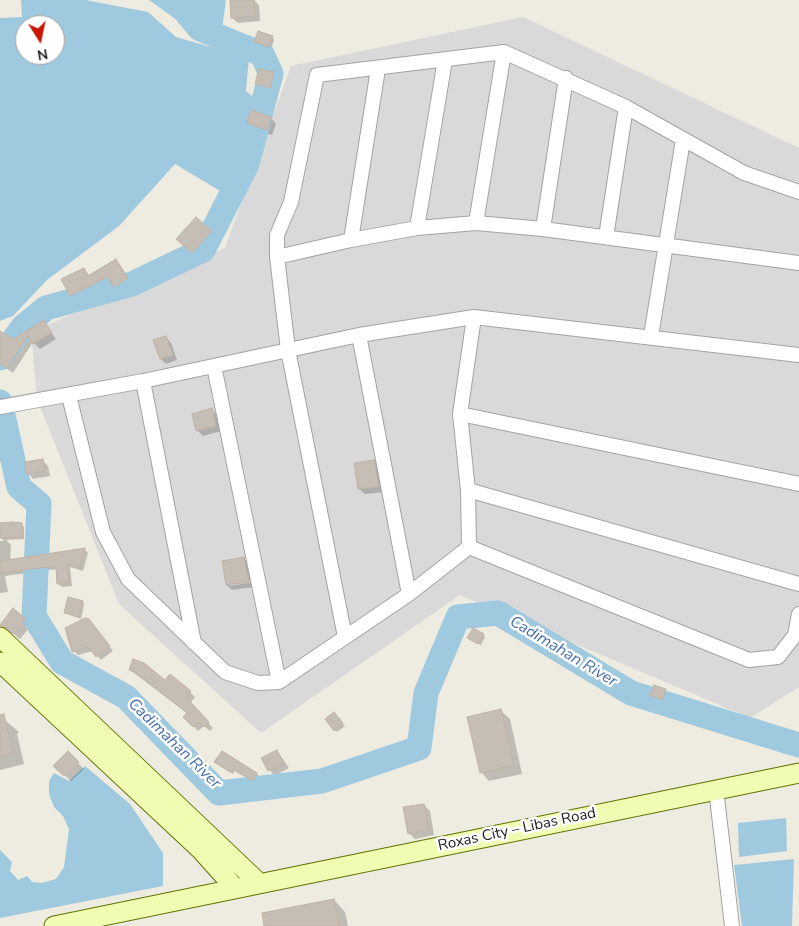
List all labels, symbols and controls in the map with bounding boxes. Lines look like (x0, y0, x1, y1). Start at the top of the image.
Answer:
north arrow (15, 15, 65, 65)
text: N (36, 44, 49, 65)
water label: Cadimahan River (506, 612, 620, 692)
water label: Cadimahan River (124, 695, 224, 793)
street label: Roxas City – Libas Road (436, 804, 598, 856)

